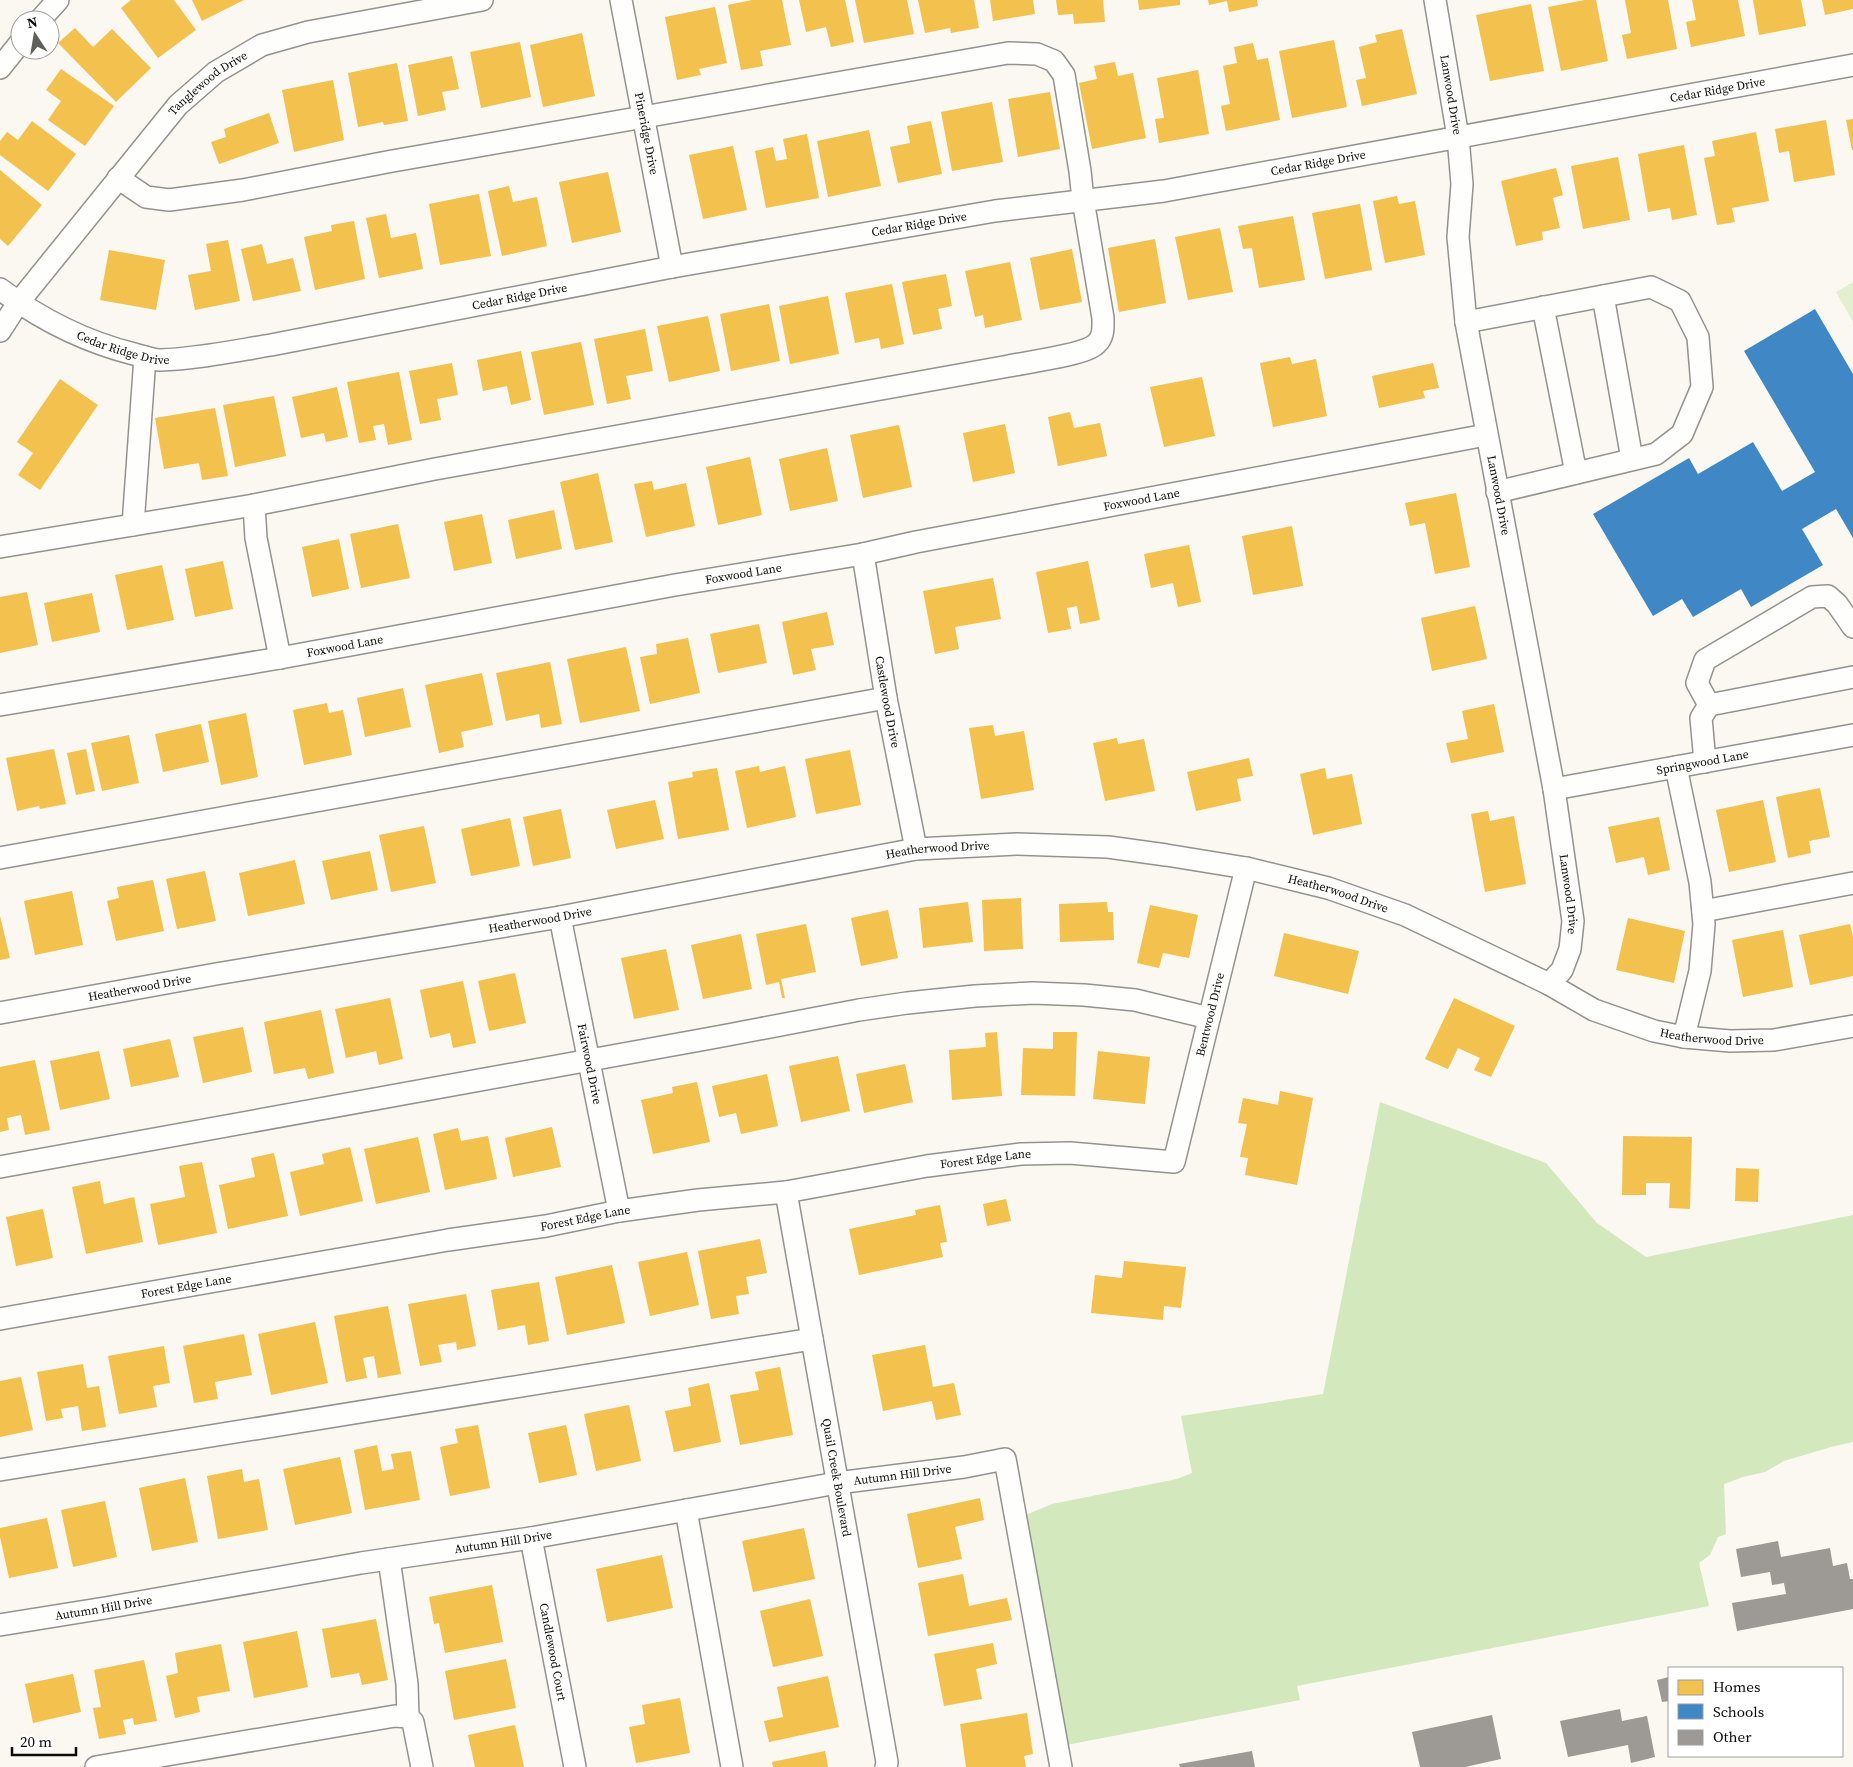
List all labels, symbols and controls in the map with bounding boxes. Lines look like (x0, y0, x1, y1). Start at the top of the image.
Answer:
north arrow (10, 10, 60, 60)
text: N (25, 11, 39, 33)
street label: Tanglewood Drive (165, 47, 250, 119)
street label: Lanwood Drive (1436, 53, 1465, 136)
street label: Cedar Ridge Drive (1669, 73, 1766, 106)
street label: Pineridge Drive (631, 91, 662, 176)
street label: Cedar Ridge Drive (1269, 146, 1367, 179)
street label: Cedar Ridge Drive (870, 208, 968, 240)
street label: Cedar Ridge Drive (471, 280, 568, 314)
street label: Cedar Ridge Drive (74, 327, 170, 368)
street label: Lanwood Drive (1483, 454, 1514, 537)
street label: Foxwood Lane (1102, 485, 1181, 515)
street label: Foxwood Lane (704, 560, 783, 588)
street label: Foxwood Lane (305, 631, 385, 661)
street label: Castlewood Drive (871, 655, 904, 749)
street label: Springwood Lane (1655, 746, 1750, 778)
street label: Heatherwood Drive (884, 837, 990, 863)
street label: Lanwood Drive (1555, 853, 1581, 935)
street label: Heatherwood Drive (1286, 871, 1391, 917)
street label: Heatherwood Drive (487, 903, 593, 937)
street label: Heatherwood Drive (87, 971, 193, 1005)
street label: Bentwood Drive (1192, 971, 1228, 1058)
street label: Fairwood Drive (574, 1022, 605, 1106)
street label: Heatherwood Drive (1658, 1024, 1764, 1049)
street label: Forest Edge Lane (939, 1146, 1031, 1172)
street label: Forest Edge Lane (539, 1202, 631, 1235)
street label: Forest Edge Lane (140, 1270, 233, 1302)
street label: Quail Creek Boulevard (818, 1417, 855, 1538)
street label: Autumn Hill Drive (853, 1461, 952, 1489)
street label: Autumn Hill Drive (453, 1526, 553, 1557)
street label: Autumn Hill Drive (54, 1592, 154, 1624)
street label: Candlewood Court (536, 1602, 570, 1702)
legend (1668, 1667, 1843, 1757)
text: Homes (1713, 1676, 1760, 1697)
text: Schools (1713, 1701, 1764, 1722)
scale bar (12, 1724, 76, 1756)
text: Other (1713, 1726, 1752, 1747)
text: 20 m (20, 1731, 52, 1752)

